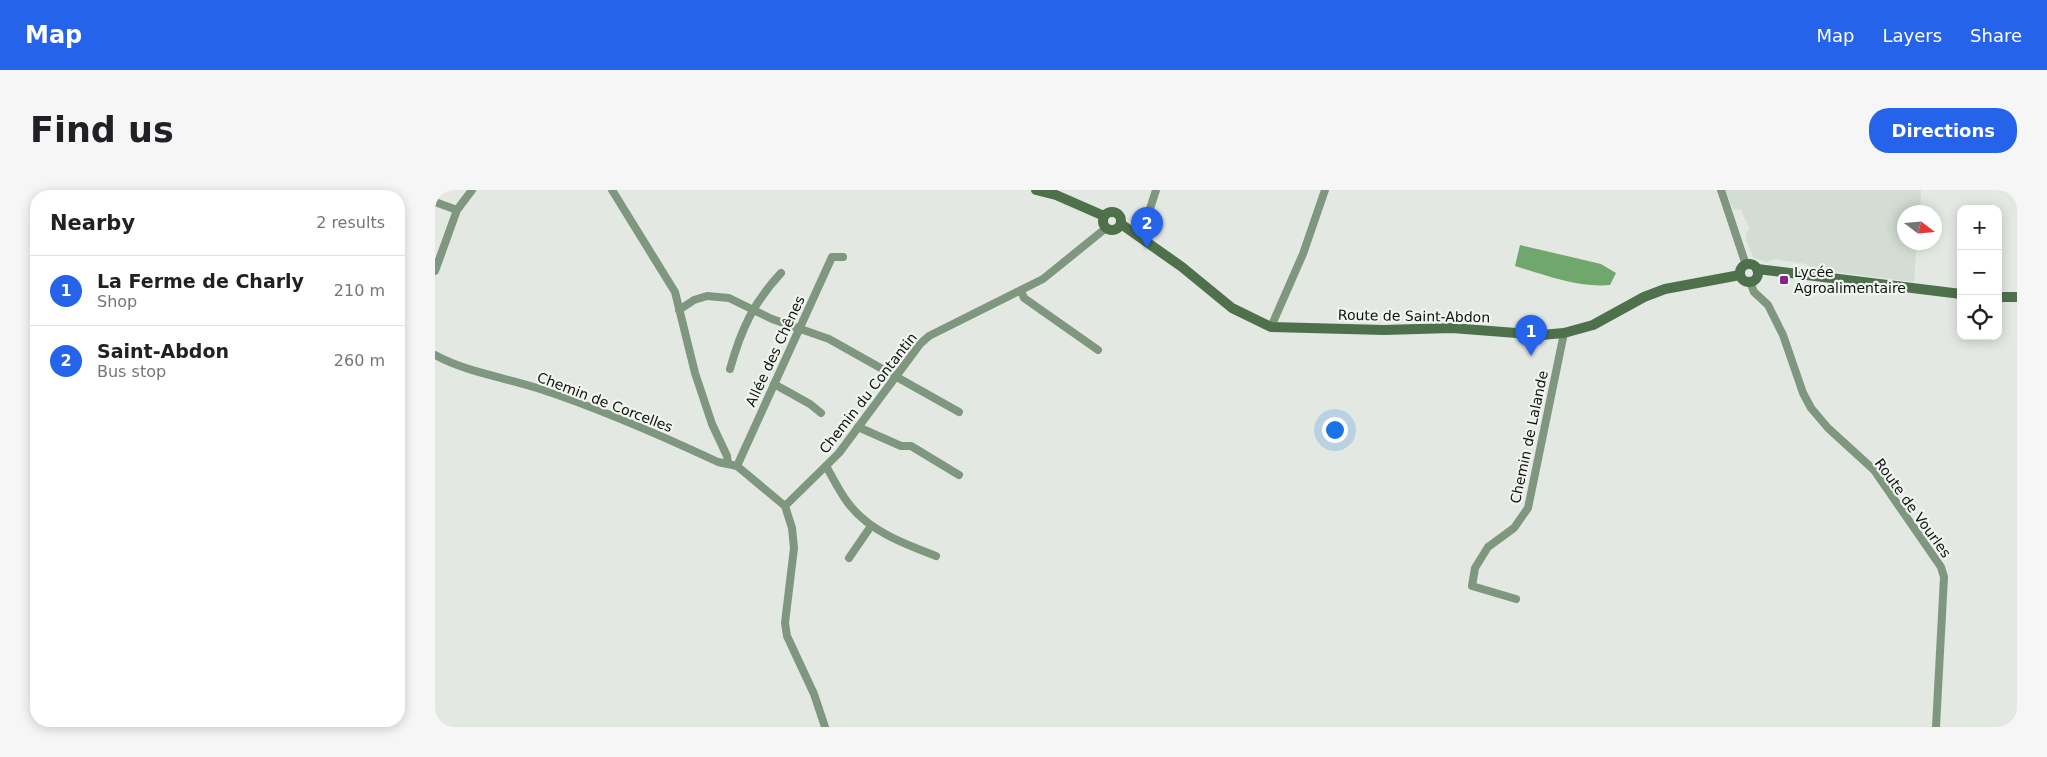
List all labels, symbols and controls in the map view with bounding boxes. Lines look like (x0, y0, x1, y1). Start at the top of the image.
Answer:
text: Map (25, 21, 82, 49)
text: Map (1816, 25, 1854, 46)
text: Layers (1882, 25, 1942, 46)
text: Share (1970, 25, 2022, 46)
button: Directions (1869, 108, 2017, 153)
text: Find us (30, 110, 174, 150)
north arrow (1897, 205, 1942, 250)
map controls (1957, 205, 2002, 340)
button: + (1957, 205, 2002, 250)
pin: 2 (1131, 207, 1163, 248)
text: Nearby (50, 211, 135, 235)
text: 2 results (316, 213, 385, 232)
button: − (1957, 250, 2002, 295)
place label: Lycée Agroalimentaire (1794, 264, 1906, 296)
text: La Ferme de Charly (97, 270, 304, 292)
marker: Lycée Agroalimentaire (1778, 274, 1790, 286)
text: 1 (60, 281, 72, 300)
text: 210 m (334, 281, 385, 300)
text: Shop (97, 292, 137, 311)
street label: Allée des Chênes (742, 293, 808, 409)
button: locate (1957, 295, 2002, 340)
street label: Route de Saint-Abdon (1338, 307, 1490, 325)
pin: 1 (1515, 315, 1547, 356)
street label: Chemin du Contantin (816, 329, 920, 457)
text: Saint-Abdon (97, 340, 229, 362)
text: 2 (60, 351, 72, 370)
text: 260 m (334, 351, 385, 370)
text: Bus stop (97, 362, 166, 381)
street label: Chemin de Corcelles (535, 369, 675, 435)
street label: Chemin de Lalande (1507, 369, 1551, 505)
your location (1322, 417, 1348, 443)
street label: Route de Vourles (1872, 455, 1954, 561)

